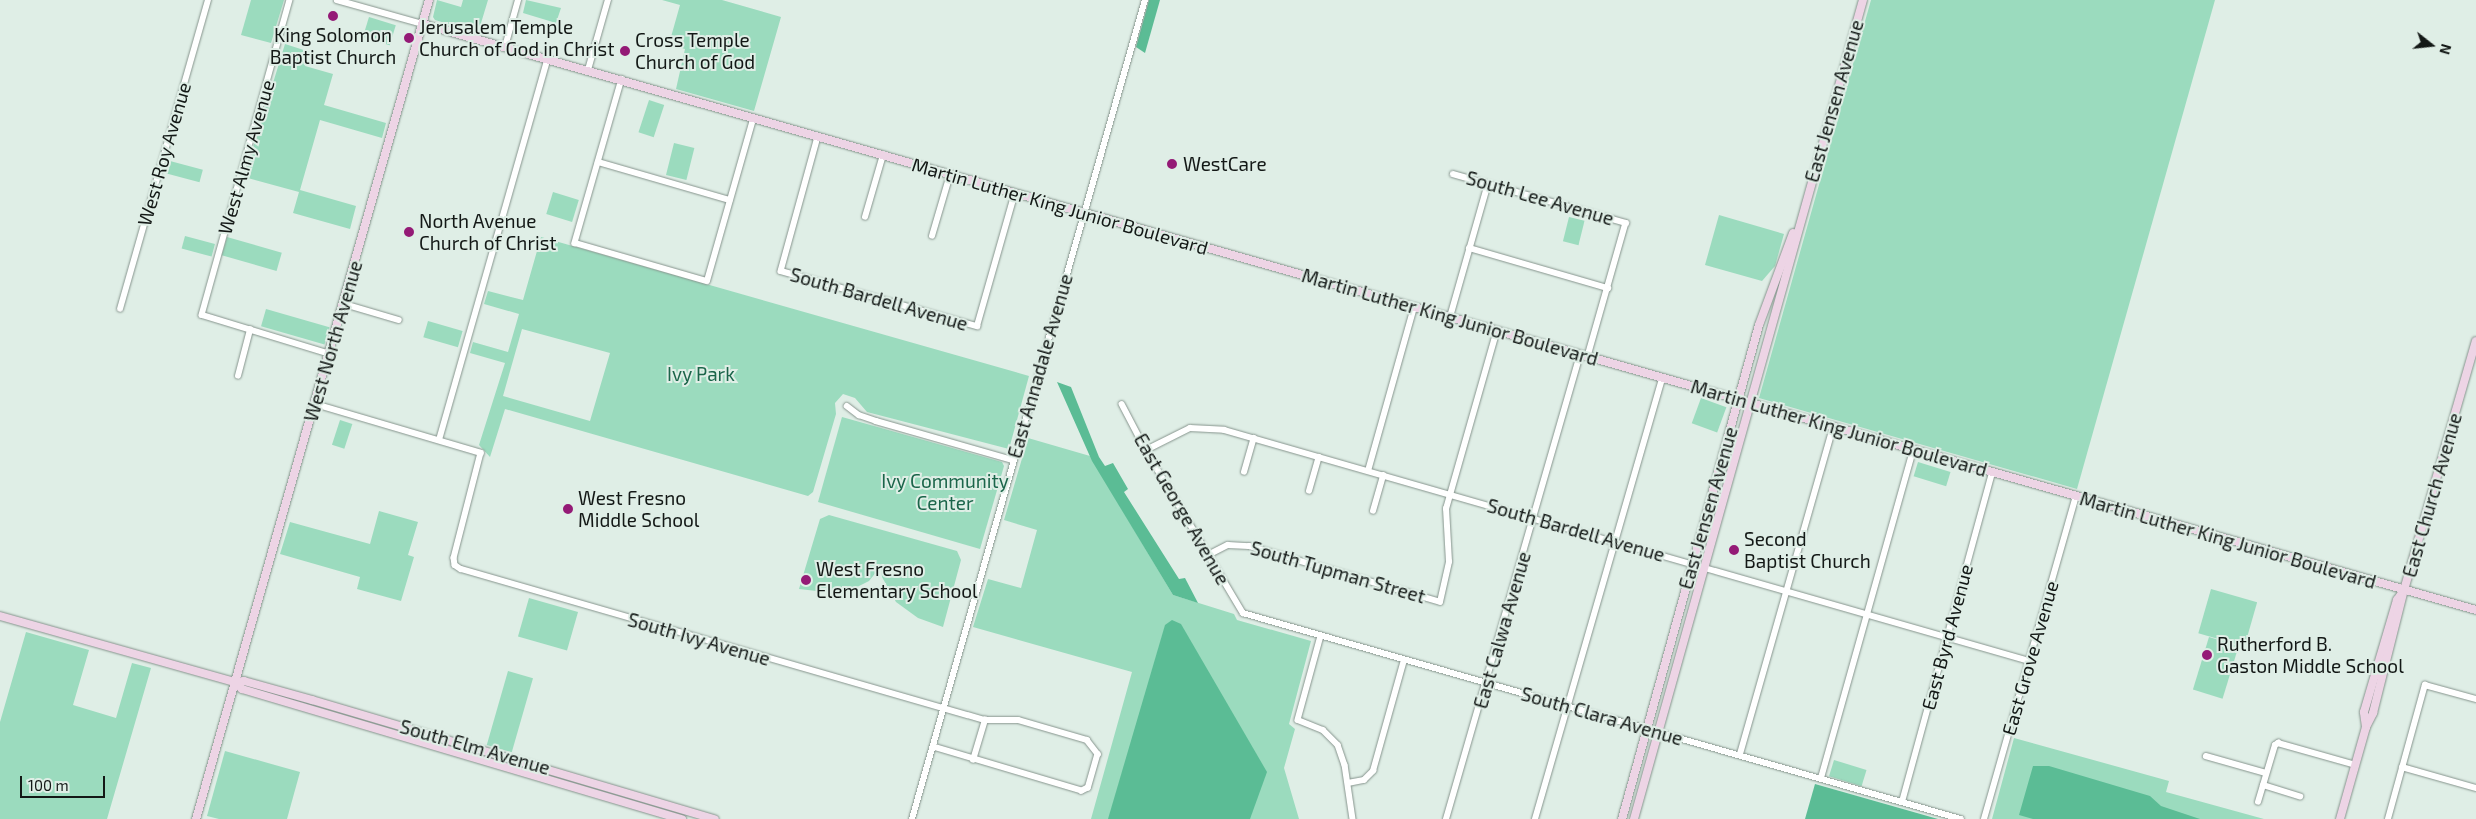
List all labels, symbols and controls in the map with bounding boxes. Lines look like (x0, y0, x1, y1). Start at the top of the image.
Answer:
marker: King Solomon Baptist Church (327, 10, 339, 22)
place label: Jerusalem Temple Church of God in Christ (419, 16, 615, 60)
street label: East Jensen Avenue (1800, 17, 1868, 185)
north arrow (2406, 20, 2456, 70)
place label: King Solomon Baptist Church (270, 24, 396, 68)
place label: Cross Temple Church of God (635, 29, 755, 73)
marker: Jerusalem Temple Church of God in Christ (403, 32, 415, 44)
text: N (2436, 42, 2455, 56)
marker: Cross Temple Church of God (619, 45, 631, 57)
street label: West Almy Avenue (213, 76, 279, 238)
street label: West Roy Avenue (132, 79, 196, 229)
street label: Martin Luther King Junior Boulevard (909, 153, 1211, 259)
place label: WestCare (1183, 153, 1267, 175)
marker: WestCare (1165, 157, 1179, 171)
street label: South Lee Avenue (1463, 166, 1617, 230)
place label: North Avenue Church of Christ (419, 210, 557, 254)
marker: North Avenue Church of Christ (403, 226, 415, 238)
street label: West North Avenue (299, 258, 367, 424)
street label: South Bardell Avenue (787, 263, 971, 335)
street label: Martin Luther King Junior Boulevard (1299, 264, 1601, 370)
street label: East Annadale Avenue (1003, 271, 1077, 461)
park label: Ivy Park (667, 363, 735, 385)
street label: Martin Luther King Junior Boulevard (1688, 375, 1990, 481)
street label: East Church Avenue (2398, 410, 2466, 580)
street label: East Jensen Avenue (1674, 424, 1742, 592)
street label: East George Avenue (1129, 429, 1235, 589)
park label: Ivy Community Center (881, 470, 1009, 514)
place label: West Fresno Middle School (578, 487, 699, 531)
street label: Martin Luther King Junior Boulevard (2077, 487, 2379, 593)
street label: South Bardell Avenue (1484, 494, 1668, 566)
marker: West Fresno Middle School (562, 503, 574, 515)
place label: Second Baptist Church (1744, 528, 1871, 572)
street label: South Tupman Street (1248, 536, 1428, 608)
marker: Second Baptist Church (1728, 544, 1740, 556)
street label: East Calwa Avenue (1469, 549, 1535, 711)
place label: West Fresno Elementary School (816, 558, 978, 602)
street label: East Byrd Avenue (1917, 561, 1977, 713)
marker: West Fresno Elementary School (800, 574, 812, 586)
street label: East Grove Avenue (1997, 578, 2063, 738)
street label: South Ivy Avenue (625, 608, 773, 670)
place label: Rutherford B. Gaston Middle School (2217, 633, 2404, 677)
marker: Rutherford B. Gaston Middle School (2201, 649, 2213, 661)
street label: South Clara Avenue (1518, 682, 1686, 750)
street label: South Elm Avenue (397, 715, 553, 779)
scale bar (22, 766, 108, 798)
text: 100 m (28, 776, 69, 794)

